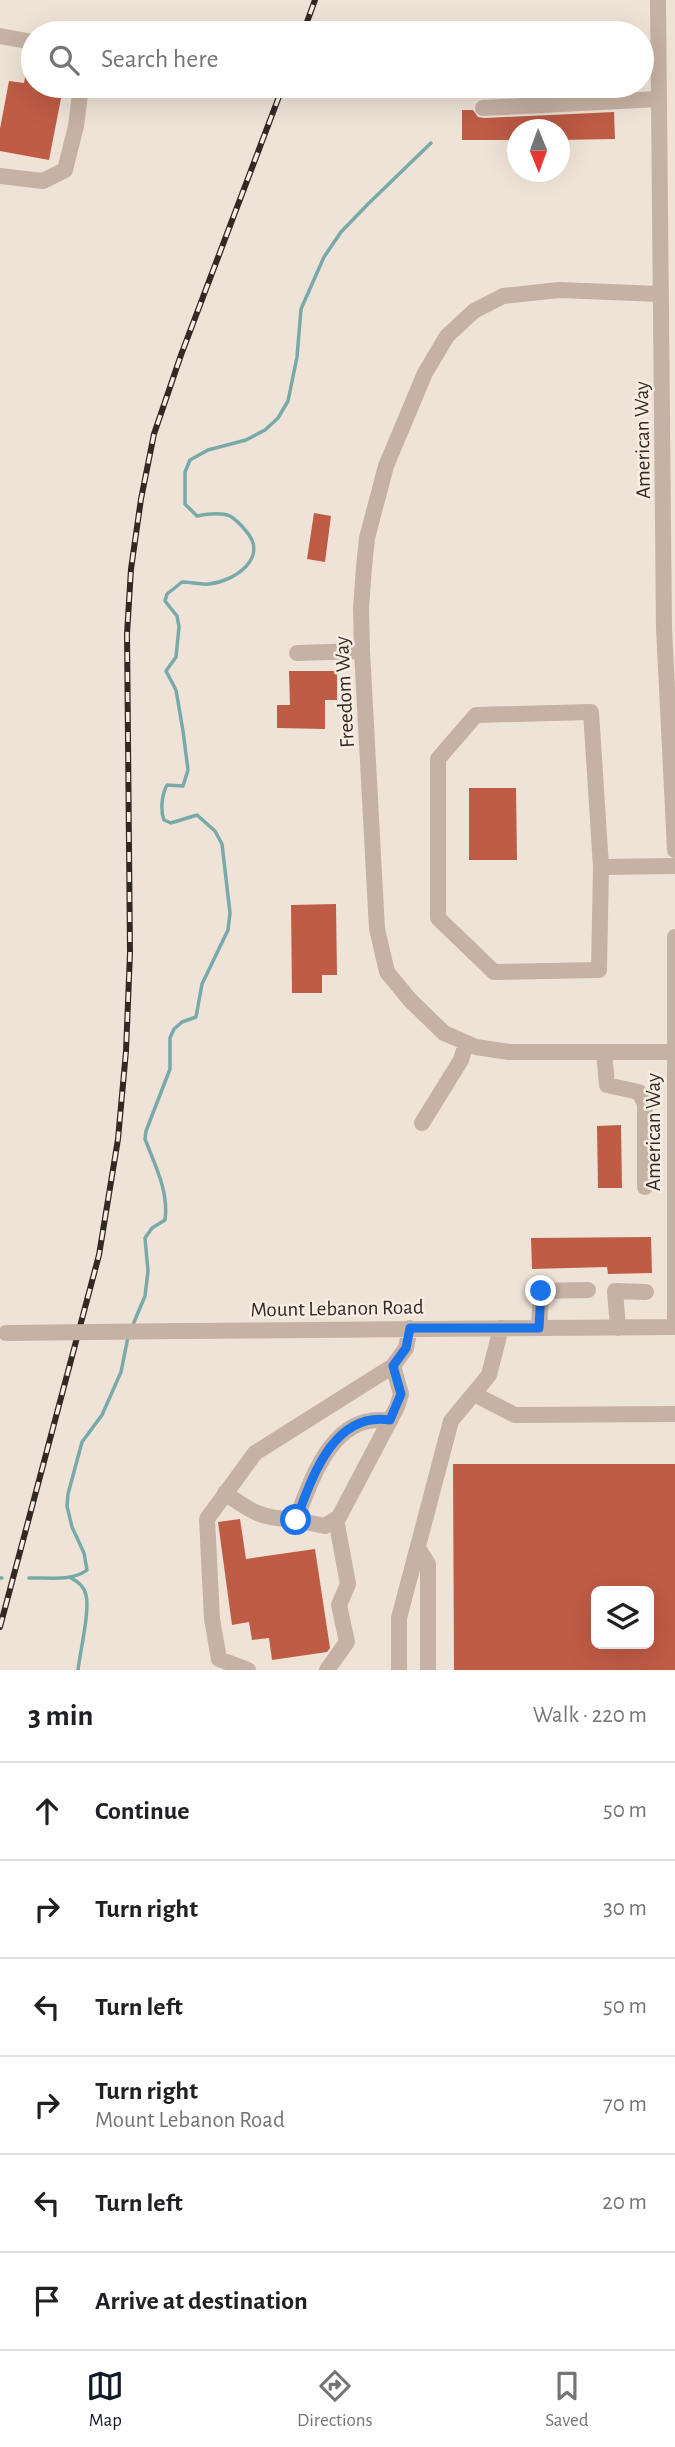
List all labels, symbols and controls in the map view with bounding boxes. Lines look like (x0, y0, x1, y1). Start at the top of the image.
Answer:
search box (21, 21, 654, 98)
icon: search (45, 41, 83, 79)
text: Search here (101, 46, 219, 72)
north arrow (507, 119, 570, 182)
street label: American Way (631, 381, 654, 499)
street label: Freedom Way (331, 636, 358, 748)
street label: American Way (643, 1073, 664, 1191)
route end (525, 1275, 556, 1306)
street label: Mount Lebanon Road (250, 1296, 424, 1321)
route start (280, 1504, 311, 1535)
map controls (591, 1586, 654, 1649)
button: layers (591, 1586, 654, 1649)
text: 3 min (28, 1701, 93, 1731)
text: Walk · 220 m (533, 1704, 647, 1727)
icon: ahead (28, 1792, 66, 1830)
text: Continue (95, 1798, 190, 1824)
text: 50 m (603, 1799, 647, 1822)
icon: right (28, 1890, 66, 1928)
text: Turn right (95, 1896, 198, 1922)
text: 30 m (603, 1897, 647, 1920)
icon: left (28, 1988, 66, 2026)
text: Turn left (95, 1994, 183, 2020)
text: 50 m (603, 1995, 647, 2018)
text: Turn right (95, 2078, 198, 2104)
icon: right (28, 2086, 66, 2124)
text: 70 m (603, 2093, 647, 2116)
text: Mount Lebanon Road (95, 2109, 285, 2132)
icon: left (28, 2184, 66, 2222)
text: Turn left (95, 2190, 183, 2216)
text: 20 m (602, 2191, 647, 2214)
icon: arrive (28, 2282, 66, 2320)
text: Arrive at destination (95, 2288, 308, 2314)
tab: Map (86, 2367, 124, 2432)
tab: Directions (297, 2367, 373, 2432)
tab: Saved (545, 2367, 589, 2432)

